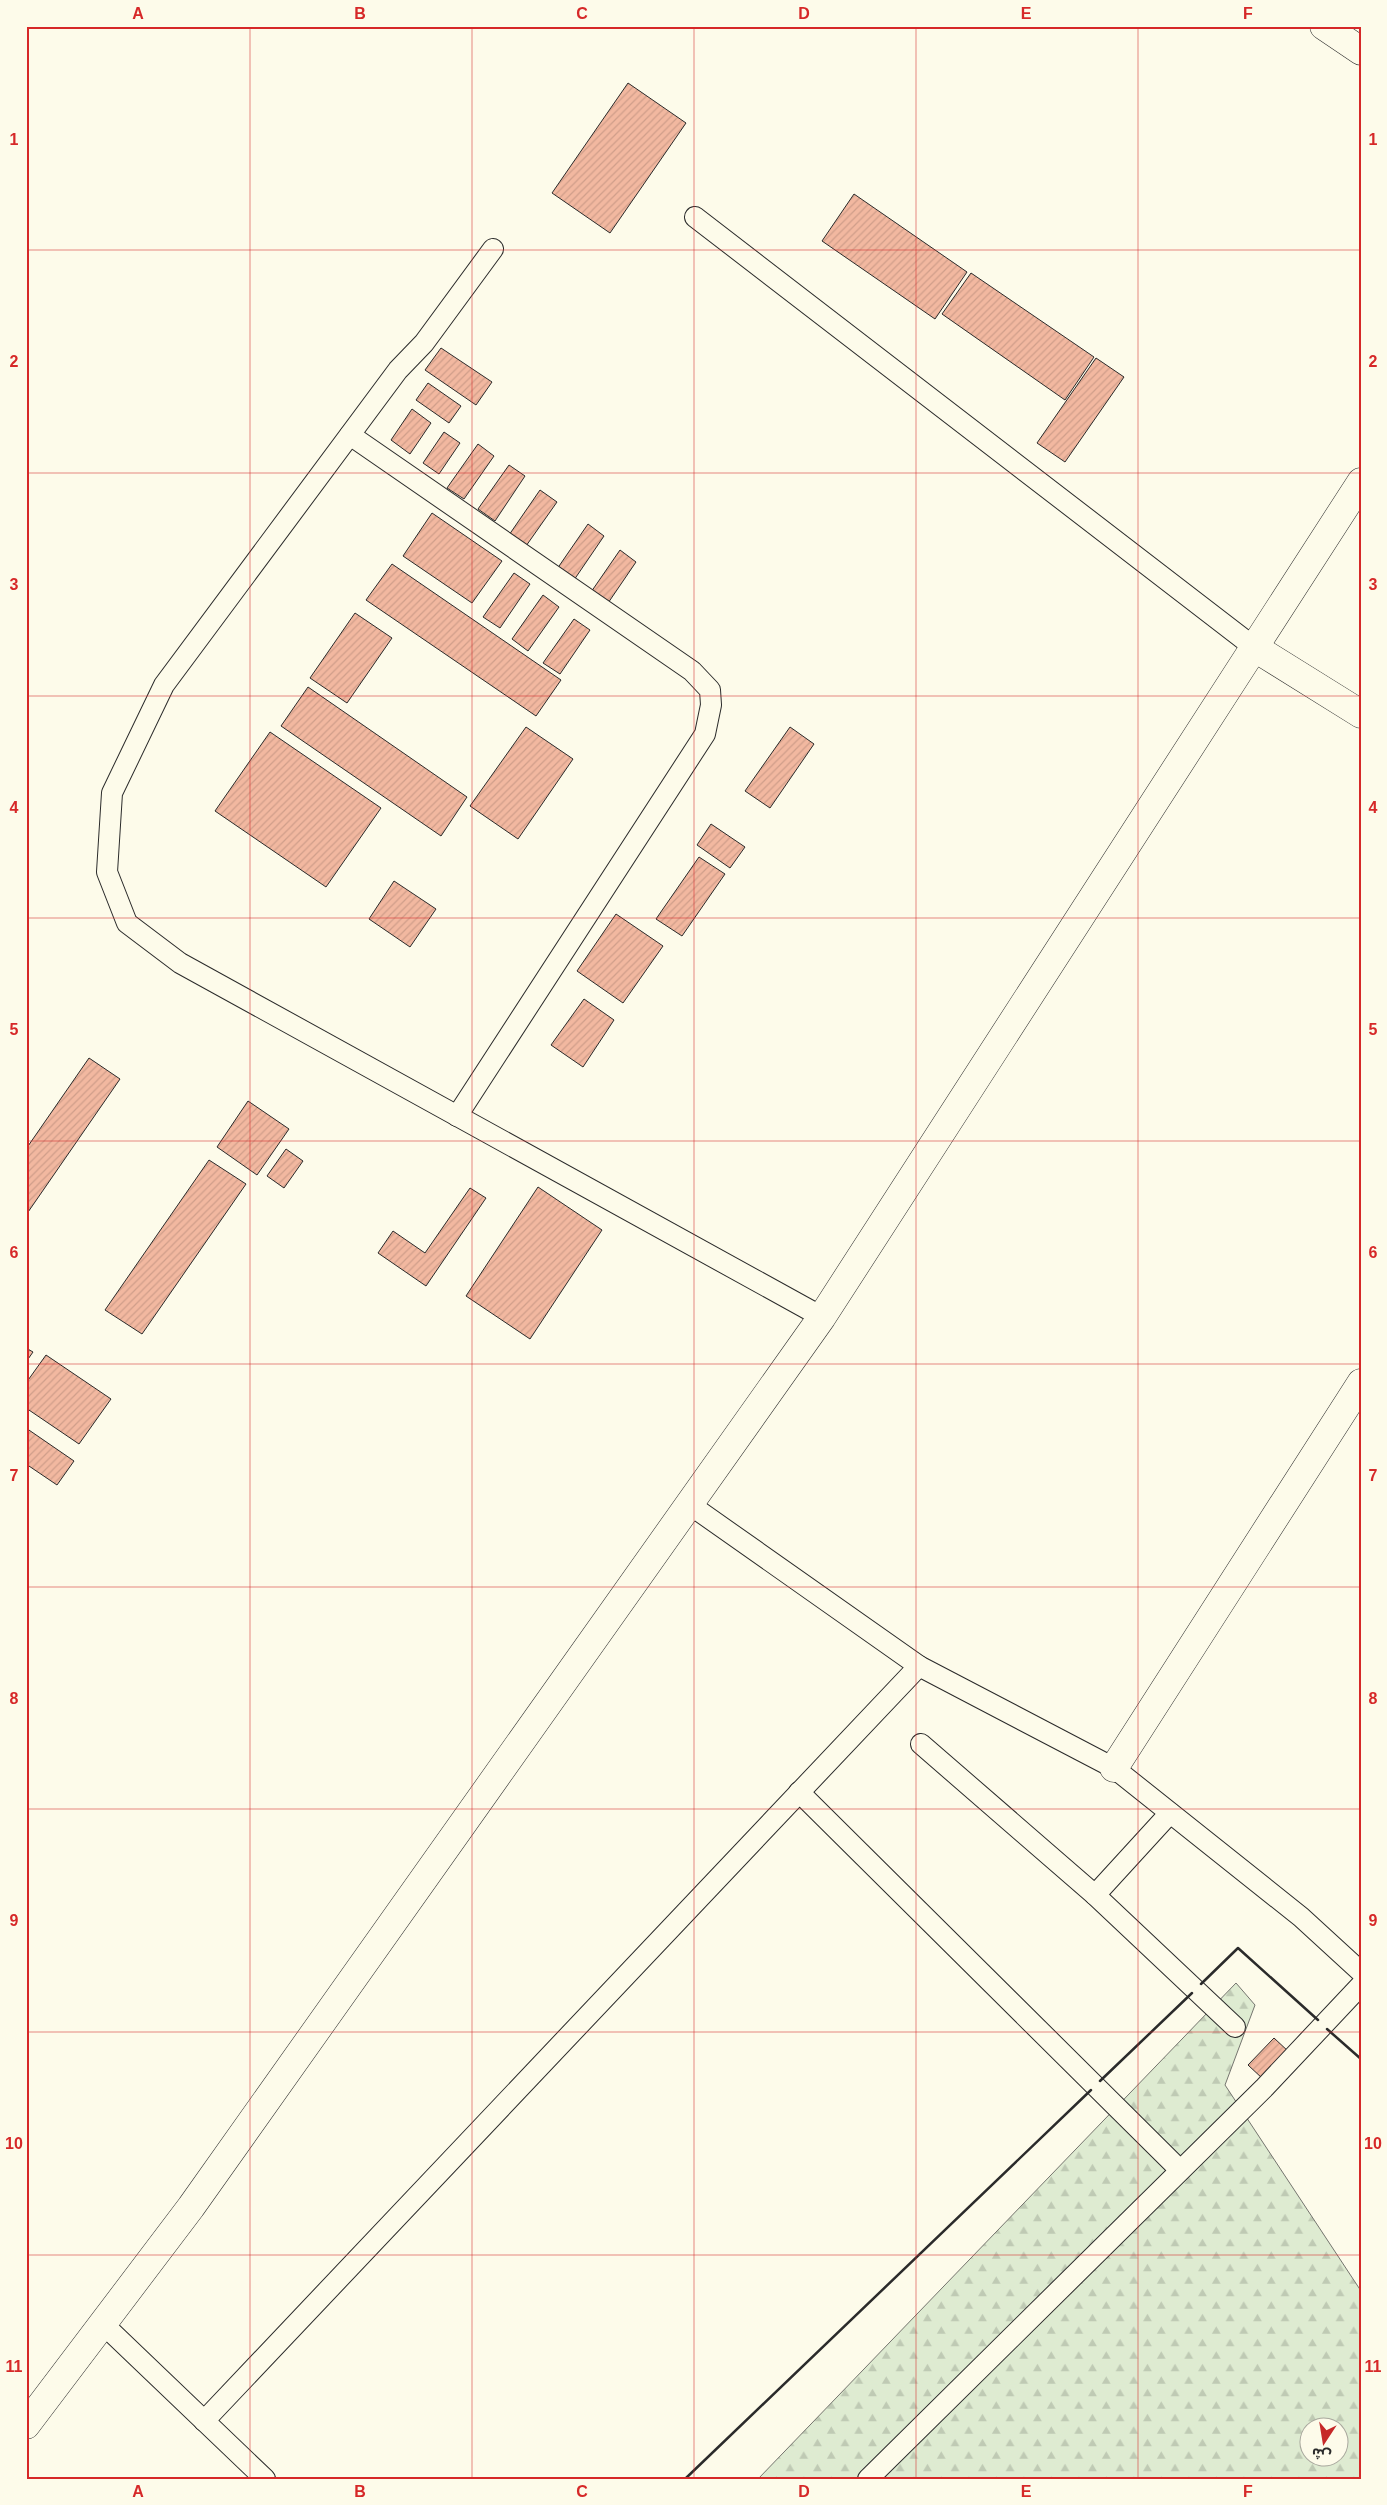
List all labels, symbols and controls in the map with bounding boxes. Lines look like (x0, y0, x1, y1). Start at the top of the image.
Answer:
text: A (132, 5, 144, 22)
text: B (354, 5, 366, 22)
text: C (576, 5, 588, 22)
text: D (798, 5, 810, 22)
text: E (1021, 5, 1032, 22)
text: F (1243, 5, 1253, 22)
text: 1 (10, 131, 19, 148)
text: 1 (1369, 131, 1378, 148)
text: 2 (10, 353, 19, 370)
text: 2 (1369, 353, 1378, 370)
text: 3 (10, 576, 19, 593)
text: 3 (1369, 576, 1378, 593)
text: 4 (10, 799, 19, 816)
text: 4 (1369, 799, 1378, 816)
text: 5 (10, 1021, 19, 1038)
text: 5 (1369, 1021, 1378, 1038)
text: 6 (10, 1244, 19, 1261)
text: 6 (1369, 1244, 1378, 1261)
text: 7 (10, 1467, 19, 1484)
text: 7 (1369, 1467, 1378, 1484)
text: 8 (10, 1690, 19, 1707)
text: 8 (1369, 1690, 1378, 1707)
text: 9 (10, 1912, 19, 1929)
text: 9 (1369, 1912, 1378, 1929)
text: 10 (5, 2135, 23, 2152)
text: 10 (1364, 2135, 1382, 2152)
text: 11 (6, 2358, 23, 2375)
text: 11 (1365, 2358, 1382, 2375)
north arrow (1300, 2418, 1350, 2468)
text: ش (1310, 2445, 1332, 2465)
text: A (132, 2483, 144, 2500)
text: B (354, 2483, 366, 2500)
text: C (576, 2483, 588, 2500)
text: D (798, 2483, 810, 2500)
text: E (1021, 2483, 1032, 2500)
text: F (1243, 2483, 1253, 2500)

